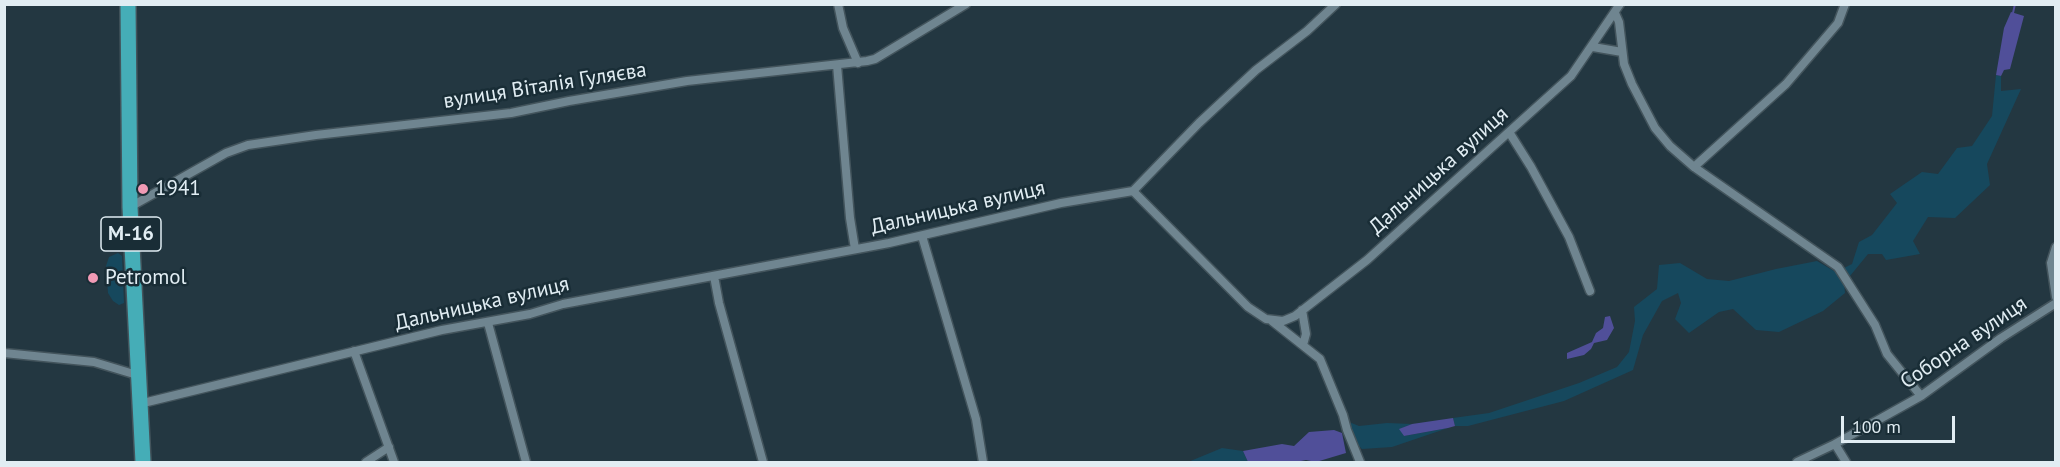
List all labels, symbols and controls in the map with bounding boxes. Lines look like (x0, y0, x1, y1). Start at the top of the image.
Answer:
street label: вулиця Віталія Гуляєва (442, 57, 648, 115)
street label: Дальницька вулиця (1364, 102, 1514, 240)
place label: 1941 (155, 176, 201, 202)
street label: Дальницька вулиця (868, 176, 1048, 240)
marker: 1941 (136, 182, 150, 196)
road number: М-16 (101, 217, 161, 251)
place label: Petromol (105, 265, 187, 291)
marker: Petromol (86, 271, 100, 285)
street label: Дальницька вулиця (392, 272, 572, 336)
street label: Соборна вулиця (1896, 291, 2032, 395)
scale bar (1844, 404, 1958, 442)
text: 100 m (1852, 415, 1901, 438)

